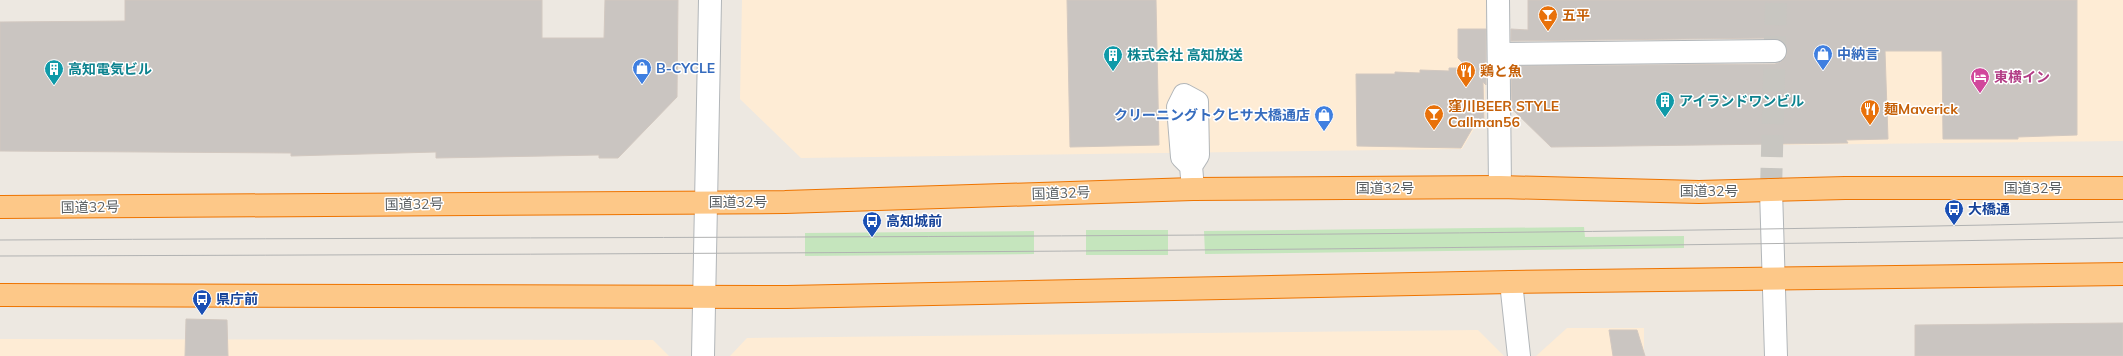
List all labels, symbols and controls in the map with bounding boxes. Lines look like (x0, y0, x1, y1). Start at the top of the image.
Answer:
bar icon: 五平 (1537, 4, 1559, 32)
place label: 五平 (1562, 6, 1590, 24)
shop icon: 中納言 (1812, 43, 1834, 71)
building icon: 株式会社 高知放送 (1102, 44, 1124, 72)
place label: 中納言 (1837, 45, 1879, 63)
place label: 株式会社 高知放送 (1127, 46, 1243, 64)
shop icon: B-CYCLE (631, 57, 653, 85)
building icon: 高知電気ビル (43, 58, 65, 86)
place label: B-CYCLE (656, 59, 715, 77)
place label: 高知電気ビル (68, 60, 152, 78)
restaurant icon: 鶏と魚 (1455, 60, 1477, 88)
place label: 鶏と魚 (1480, 62, 1522, 80)
hotel icon: 東横イン (1969, 66, 1991, 94)
place label: 東横イン (1994, 68, 2050, 86)
building icon: アイランドワンビル (1654, 90, 1676, 118)
place label: アイランドワンビル (1679, 92, 1804, 110)
place label: 窪川BEER STYLE Callman56 (1448, 97, 1559, 131)
restaurant icon: 麺Maverick (1859, 98, 1881, 126)
place label: 麺Maverick (1884, 100, 1958, 118)
bar icon: 窪川BEER STYLE Callman56 (1423, 103, 1445, 131)
shop icon: クリーニングトクヒサ大橋通店 (1313, 104, 1335, 132)
place label: クリーニングトクヒサ大橋通店 (1114, 106, 1310, 124)
street label: 国道32号 (1356, 179, 1414, 197)
street label: 国道32号 (2004, 179, 2062, 197)
street label: 国道32号 (1680, 182, 1738, 200)
street label: 国道32号 (1031, 183, 1091, 203)
street label: 国道32号 (709, 193, 767, 211)
street label: 国道32号 (384, 194, 444, 214)
street label: 国道32号 (60, 197, 120, 217)
bus stop icon: 大橋通 (1943, 198, 1965, 226)
place label: 大橋通 (1968, 200, 2010, 218)
bus stop icon: 高知城前 (861, 210, 883, 238)
place label: 高知城前 (886, 212, 942, 230)
bus stop icon: 県庁前 (191, 288, 213, 316)
place label: 県庁前 (216, 290, 258, 308)

